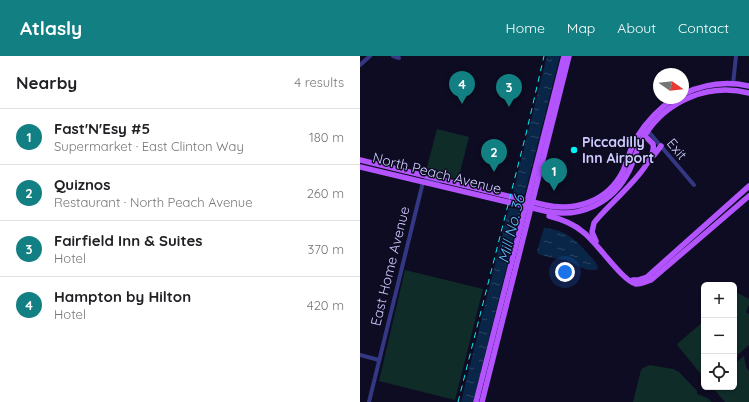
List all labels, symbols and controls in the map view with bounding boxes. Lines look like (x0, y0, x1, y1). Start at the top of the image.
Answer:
text: Atlasly (20, 16, 82, 40)
text: Home (506, 19, 545, 37)
text: Map (567, 19, 595, 37)
text: About (617, 19, 656, 37)
text: Contact (678, 19, 729, 37)
north arrow (653, 68, 689, 104)
pin: 4 (449, 71, 475, 104)
text: Nearby (16, 72, 77, 93)
text: 4 results (294, 74, 344, 90)
pin: 3 (496, 74, 522, 107)
text: Fast'N'Esy #5 (54, 119, 150, 138)
text: 1 (26, 129, 32, 145)
text: 180 m (309, 129, 344, 145)
place label: Piccadilly Inn Airport (582, 133, 654, 167)
street label: Exit (663, 135, 691, 164)
text: Supermarket · East Clinton Way (54, 138, 244, 154)
pin: 2 (481, 139, 507, 172)
marker: Piccadilly Inn Airport (569, 145, 579, 155)
street label: North Peach Avenue (371, 148, 503, 198)
pin: 1 (541, 158, 567, 191)
text: Quiznos (54, 175, 110, 194)
text: 2 (25, 185, 33, 201)
text: 260 m (307, 185, 344, 201)
water label: Mill No. 36 (493, 192, 529, 265)
text: Restaurant · North Peach Avenue (54, 194, 253, 210)
street label: East Home Avenue (366, 204, 414, 328)
text: Fairfield Inn & Suites (54, 231, 203, 250)
text: 3 (26, 241, 32, 257)
text: 370 m (307, 241, 344, 257)
text: Hotel (54, 250, 86, 266)
your location (555, 262, 575, 282)
map controls (701, 282, 737, 390)
button: + (701, 282, 737, 318)
text: Hampton by Hilton (54, 287, 191, 306)
text: 4 (25, 297, 33, 313)
text: 420 m (307, 297, 344, 313)
text: Hotel (54, 306, 86, 322)
button: − (701, 318, 737, 354)
button: locate (701, 354, 737, 390)

